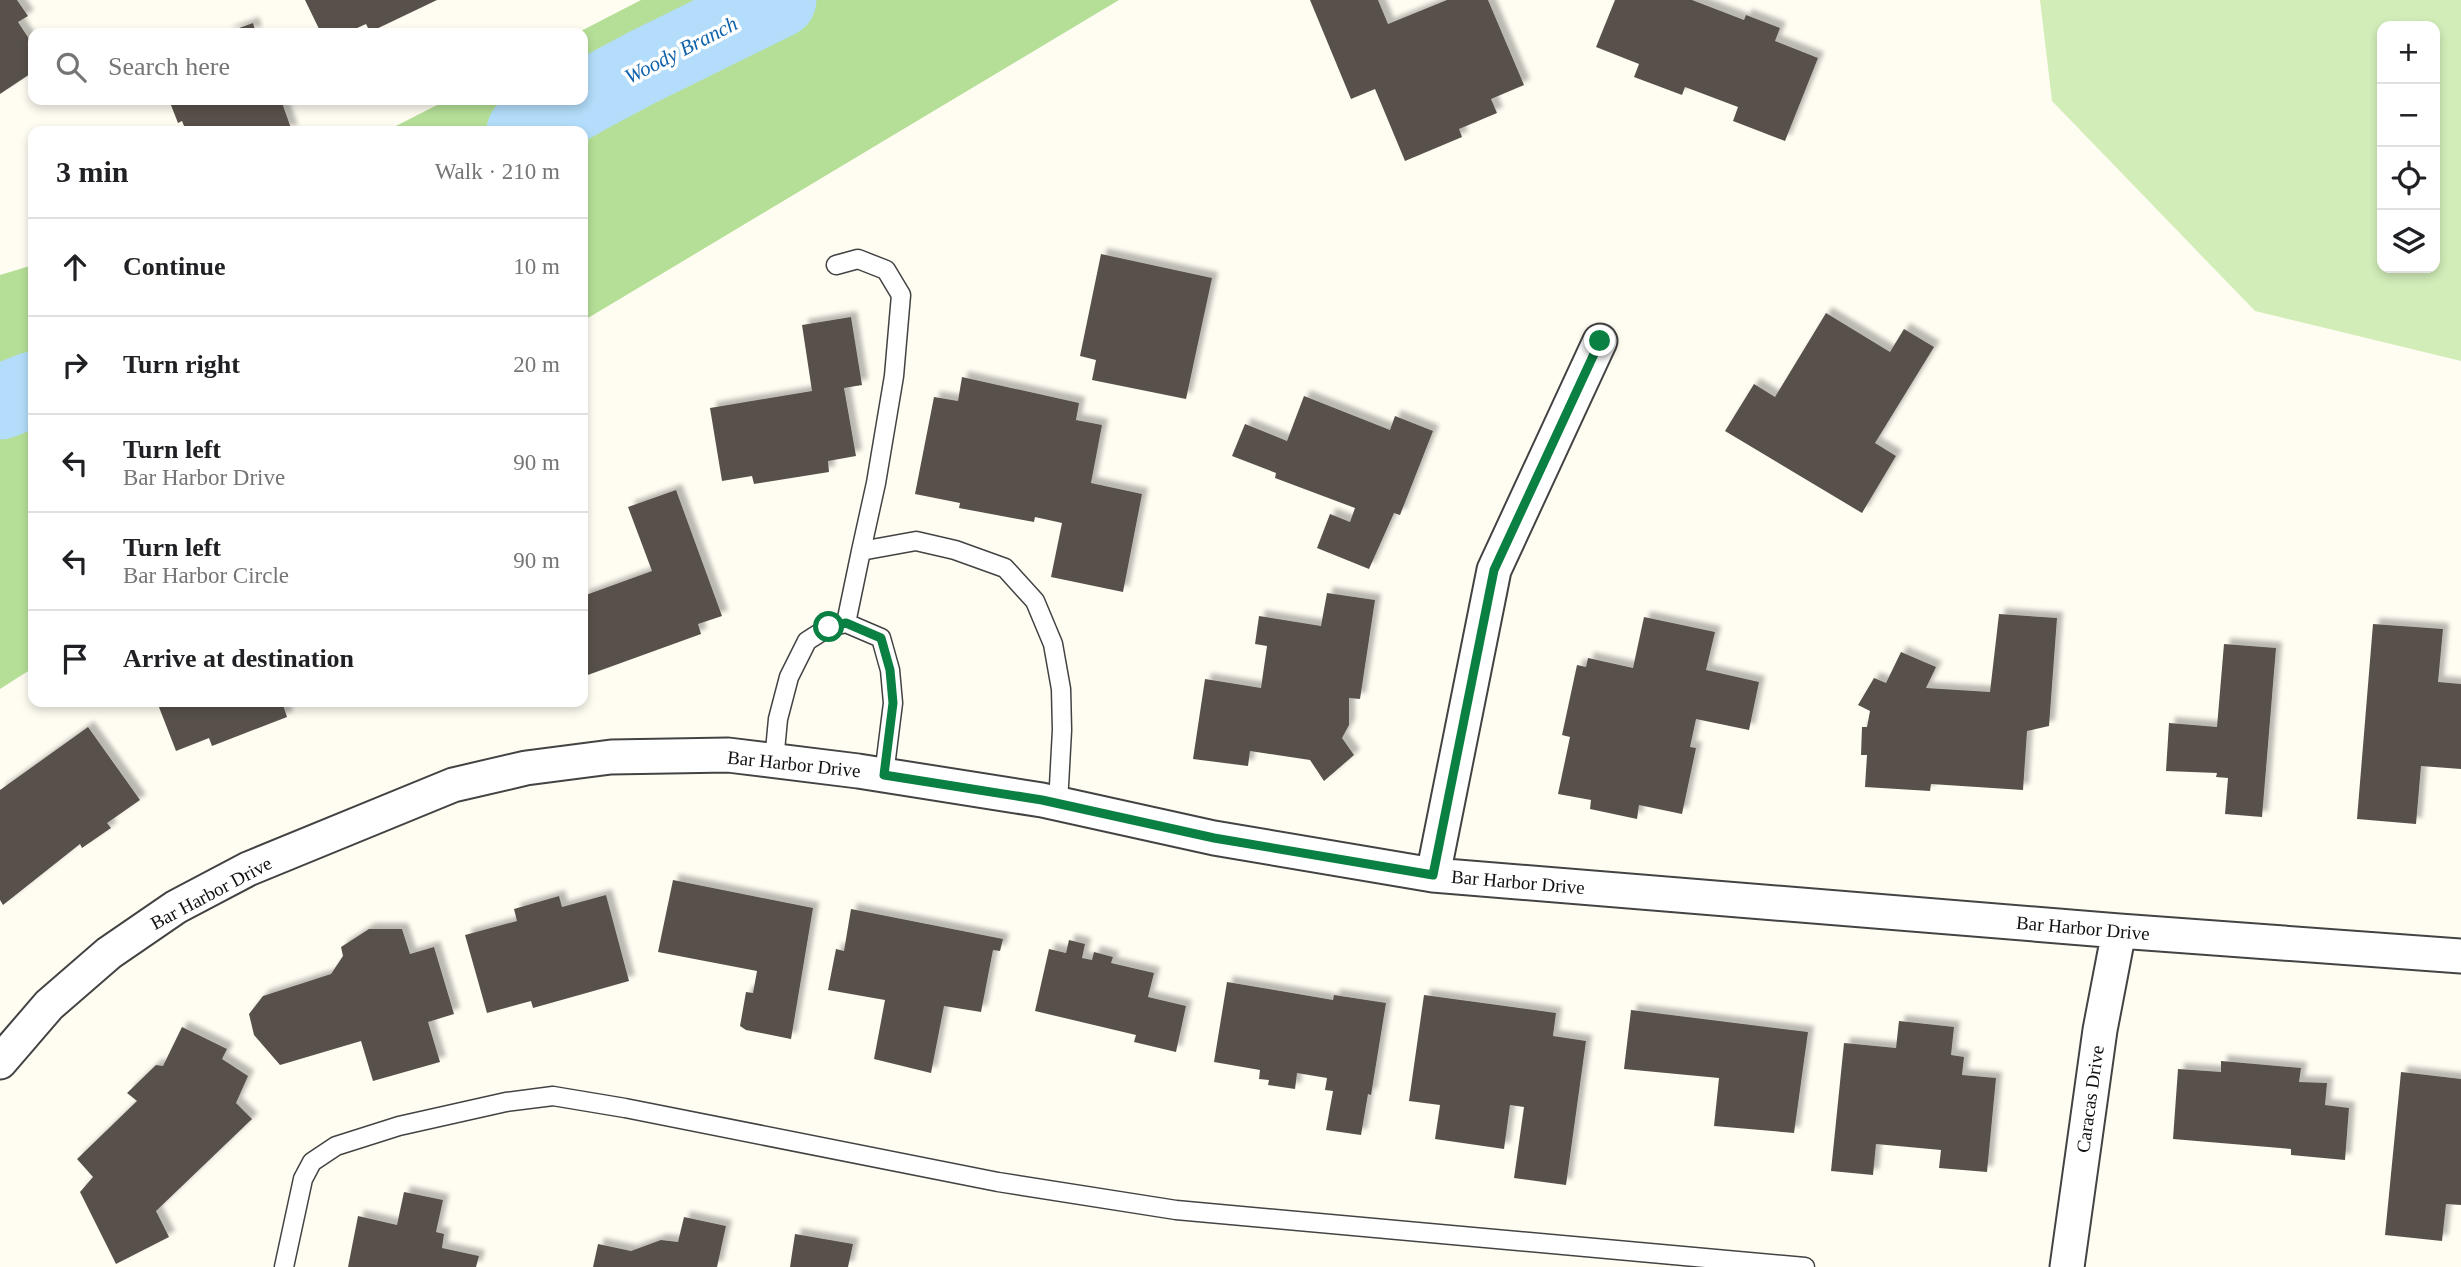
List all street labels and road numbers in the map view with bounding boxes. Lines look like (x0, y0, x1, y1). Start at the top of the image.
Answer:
street label: Bar Harbor Drive (726, 747, 862, 781)
street label: Bar Harbor Drive (147, 852, 275, 934)
street label: Bar Harbor Drive (1450, 866, 1586, 898)
street label: Bar Harbor Drive (2015, 912, 2151, 944)
street label: Caracas Drive (2072, 1044, 2108, 1154)

